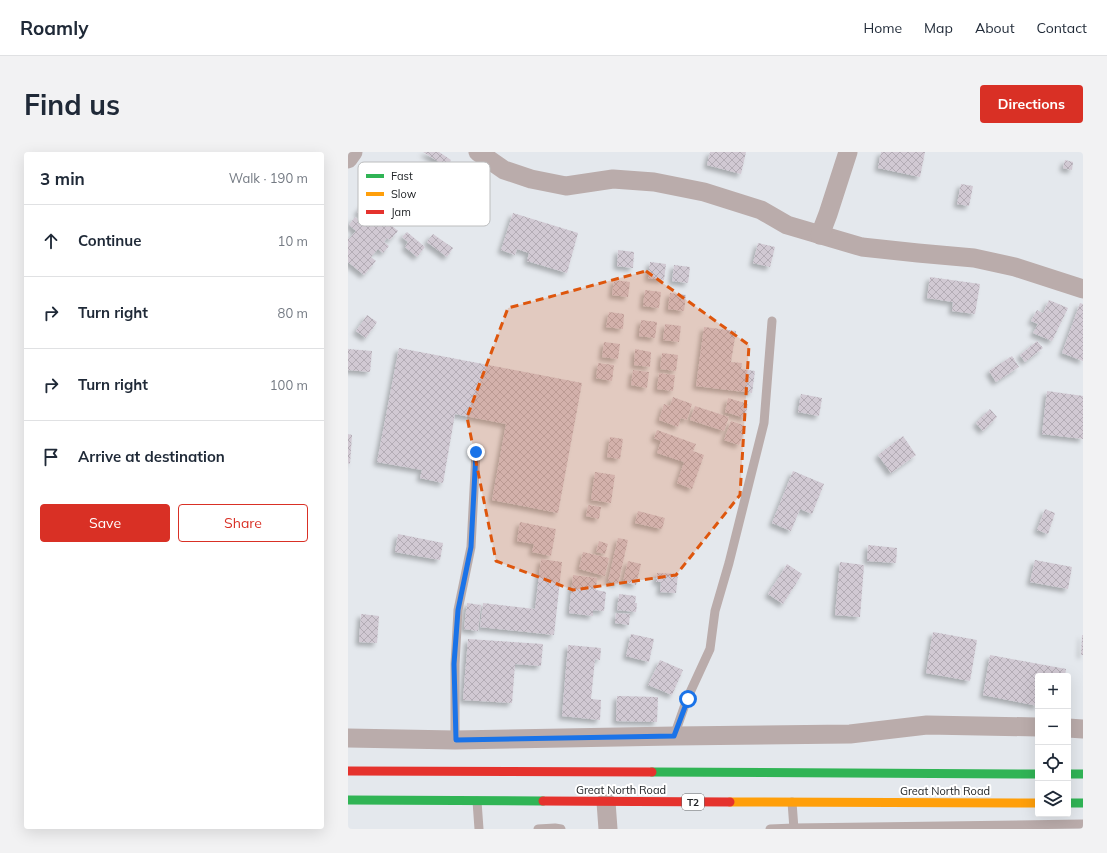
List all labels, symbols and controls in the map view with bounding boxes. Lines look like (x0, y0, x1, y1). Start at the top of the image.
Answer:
text: Roamly (20, 16, 88, 40)
text: Home (863, 19, 902, 37)
text: Map (924, 19, 953, 37)
text: About (975, 19, 1015, 37)
text: Contact (1037, 19, 1087, 37)
button: Directions (980, 85, 1083, 123)
text: Find us (24, 87, 120, 122)
legend (358, 162, 490, 226)
text: 3 min (40, 168, 85, 189)
text: Fast (391, 169, 413, 183)
text: Walk · 190 m (229, 170, 308, 186)
text: Slow (391, 187, 417, 201)
text: Jam (391, 205, 411, 219)
icon: ahead (40, 230, 62, 252)
text: Continue (78, 231, 141, 250)
text: 10 m (278, 233, 308, 249)
icon: right (40, 302, 62, 324)
text: Turn right (78, 303, 148, 322)
text: 80 m (278, 305, 308, 321)
icon: right (40, 374, 62, 396)
text: Turn right (78, 375, 148, 394)
text: 100 m (270, 377, 308, 393)
route end (467, 443, 485, 461)
icon: arrive (40, 446, 62, 468)
text: Arrive at destination (78, 447, 225, 466)
button: Save (40, 504, 170, 542)
button: Share (178, 504, 308, 542)
map controls (1035, 673, 1071, 817)
button: + (1035, 673, 1071, 709)
route start (679, 690, 697, 708)
button: − (1035, 709, 1071, 745)
button: locate (1035, 745, 1071, 781)
button: layers (1035, 781, 1071, 817)
street label: Great North Road (576, 783, 666, 797)
street label: Great North Road (900, 784, 990, 798)
road number: T2 (682, 794, 704, 810)

